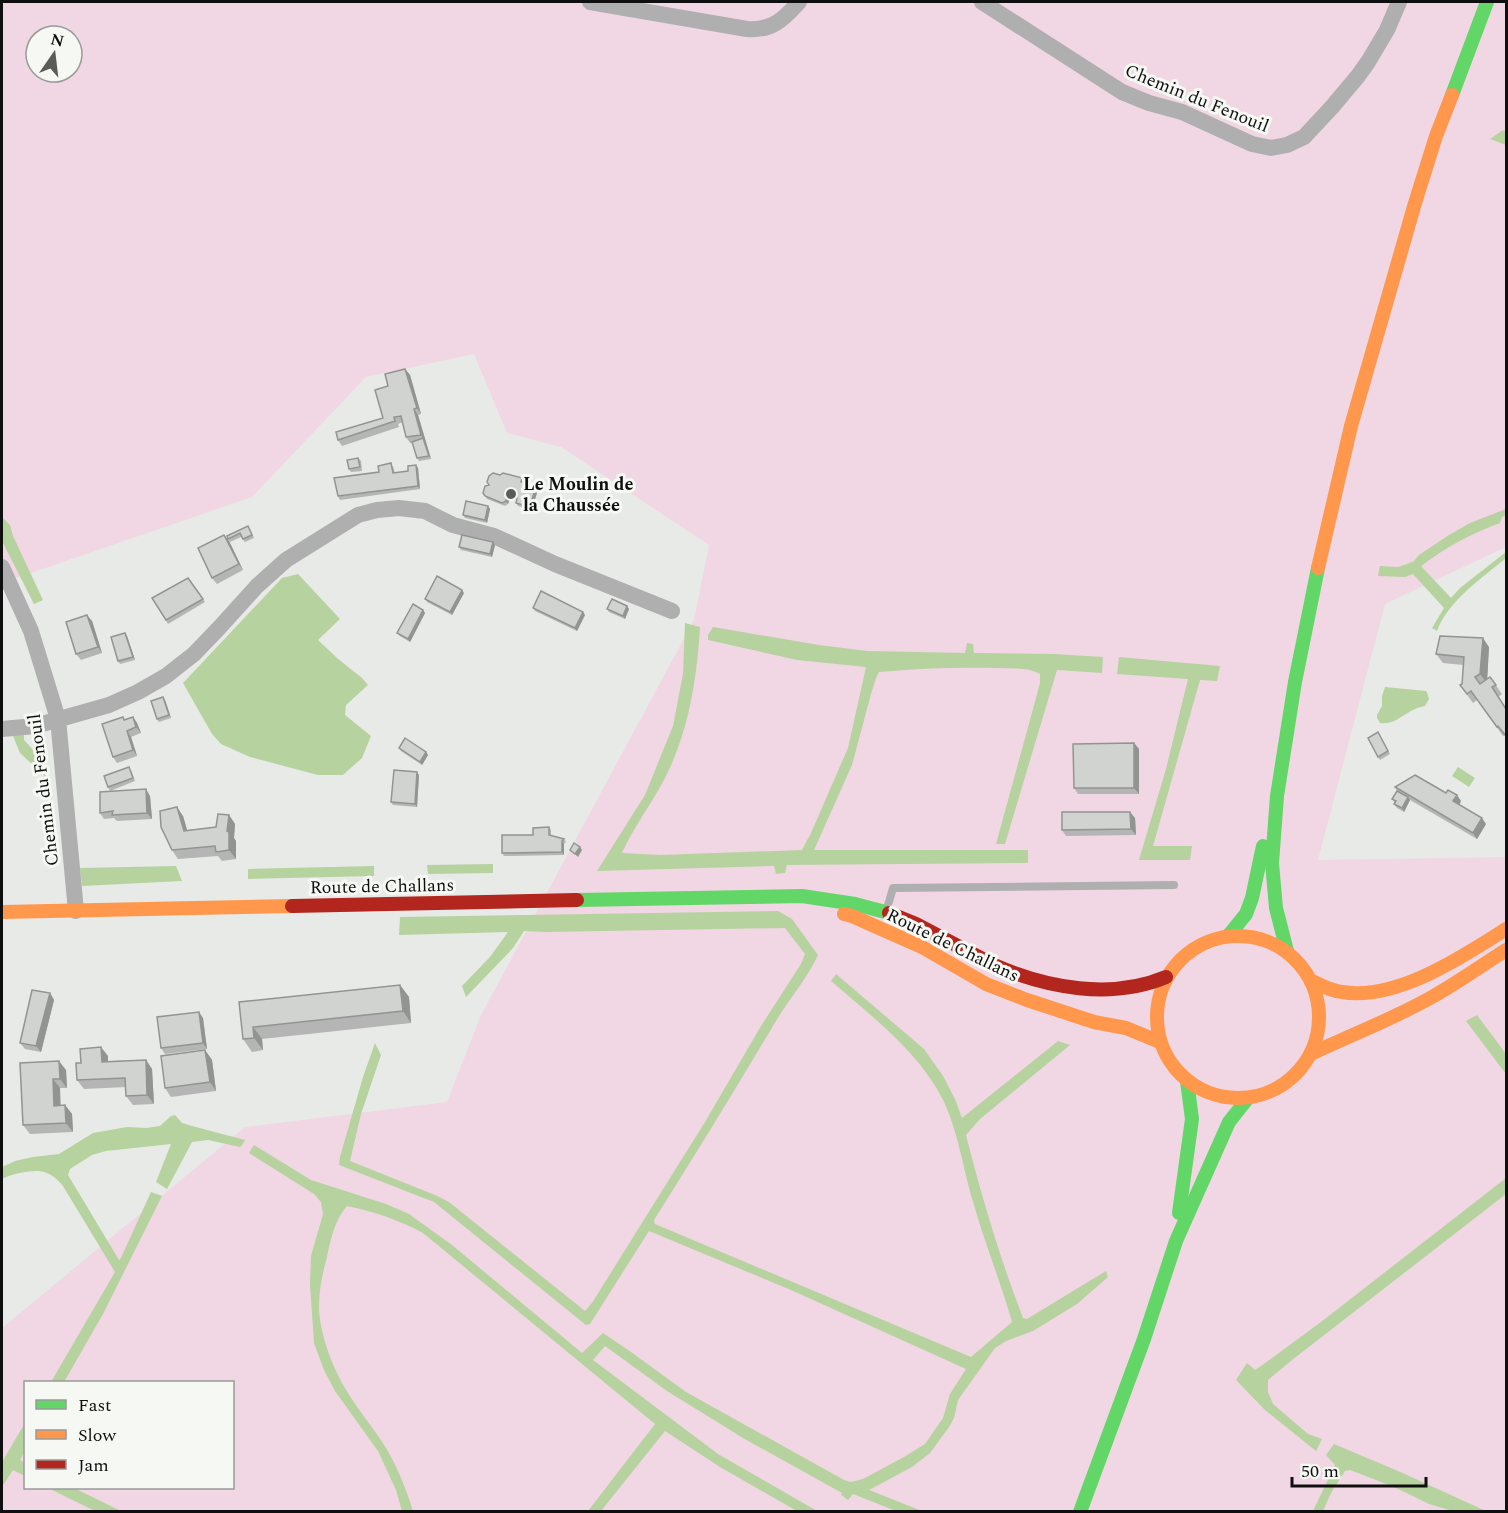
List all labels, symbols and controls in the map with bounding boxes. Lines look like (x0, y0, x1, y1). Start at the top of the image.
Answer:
north arrow (24, 24, 84, 84)
text: N (48, 27, 67, 54)
street label: Chemin du Fenouil (1121, 57, 1273, 140)
place label: Le Moulin de la Chaussée (523, 471, 633, 519)
marker: Le Moulin de la Chaussée (504, 487, 518, 501)
street label: Chemin du Fenouil (21, 712, 66, 868)
street label: Route de Challans (310, 872, 454, 901)
street label: Route de Challans (882, 902, 1024, 989)
legend (24, 1381, 234, 1489)
text: Fast (78, 1392, 111, 1419)
text: Slow (78, 1422, 117, 1449)
scale bar (1292, 1450, 1426, 1488)
text: Jam (78, 1452, 109, 1479)
text: 50 m (1301, 1458, 1339, 1485)

